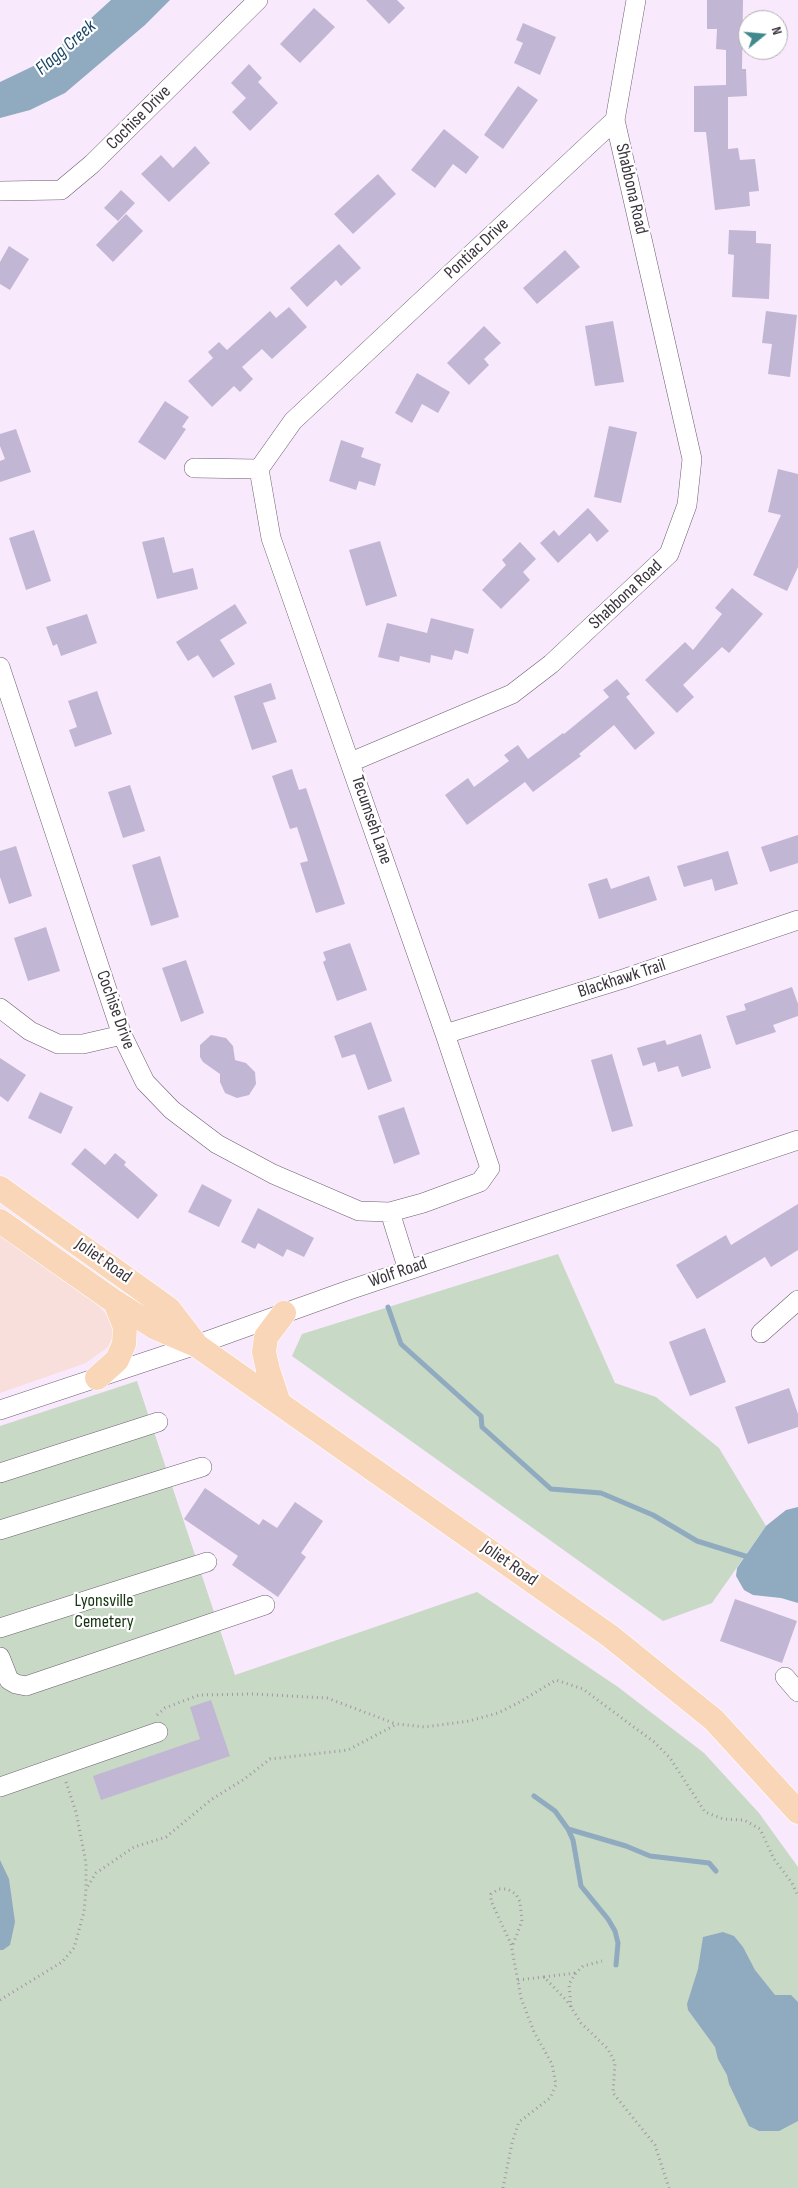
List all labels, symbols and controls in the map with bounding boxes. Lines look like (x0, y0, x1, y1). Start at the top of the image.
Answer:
north arrow (738, 10, 788, 60)
water label: Flagg Creek (31, 16, 101, 80)
text: N (768, 25, 786, 37)
street label: Cochise Drive (102, 81, 176, 155)
street label: Shabbona Road (610, 142, 652, 236)
street label: Pontiac Drive (440, 214, 514, 284)
street label: Shabbona Road (585, 556, 667, 634)
street label: Tecumseh Lane (346, 773, 396, 867)
street label: Blackhawk Trail (575, 955, 669, 1003)
street label: Cochise Drive (91, 968, 139, 1052)
street label: Joliet Road (71, 1234, 135, 1288)
street label: Wolf Road (366, 1253, 430, 1293)
street label: Joliet Road (477, 1537, 541, 1591)
park label: Lyonsville Cemetery (74, 1590, 134, 1632)

